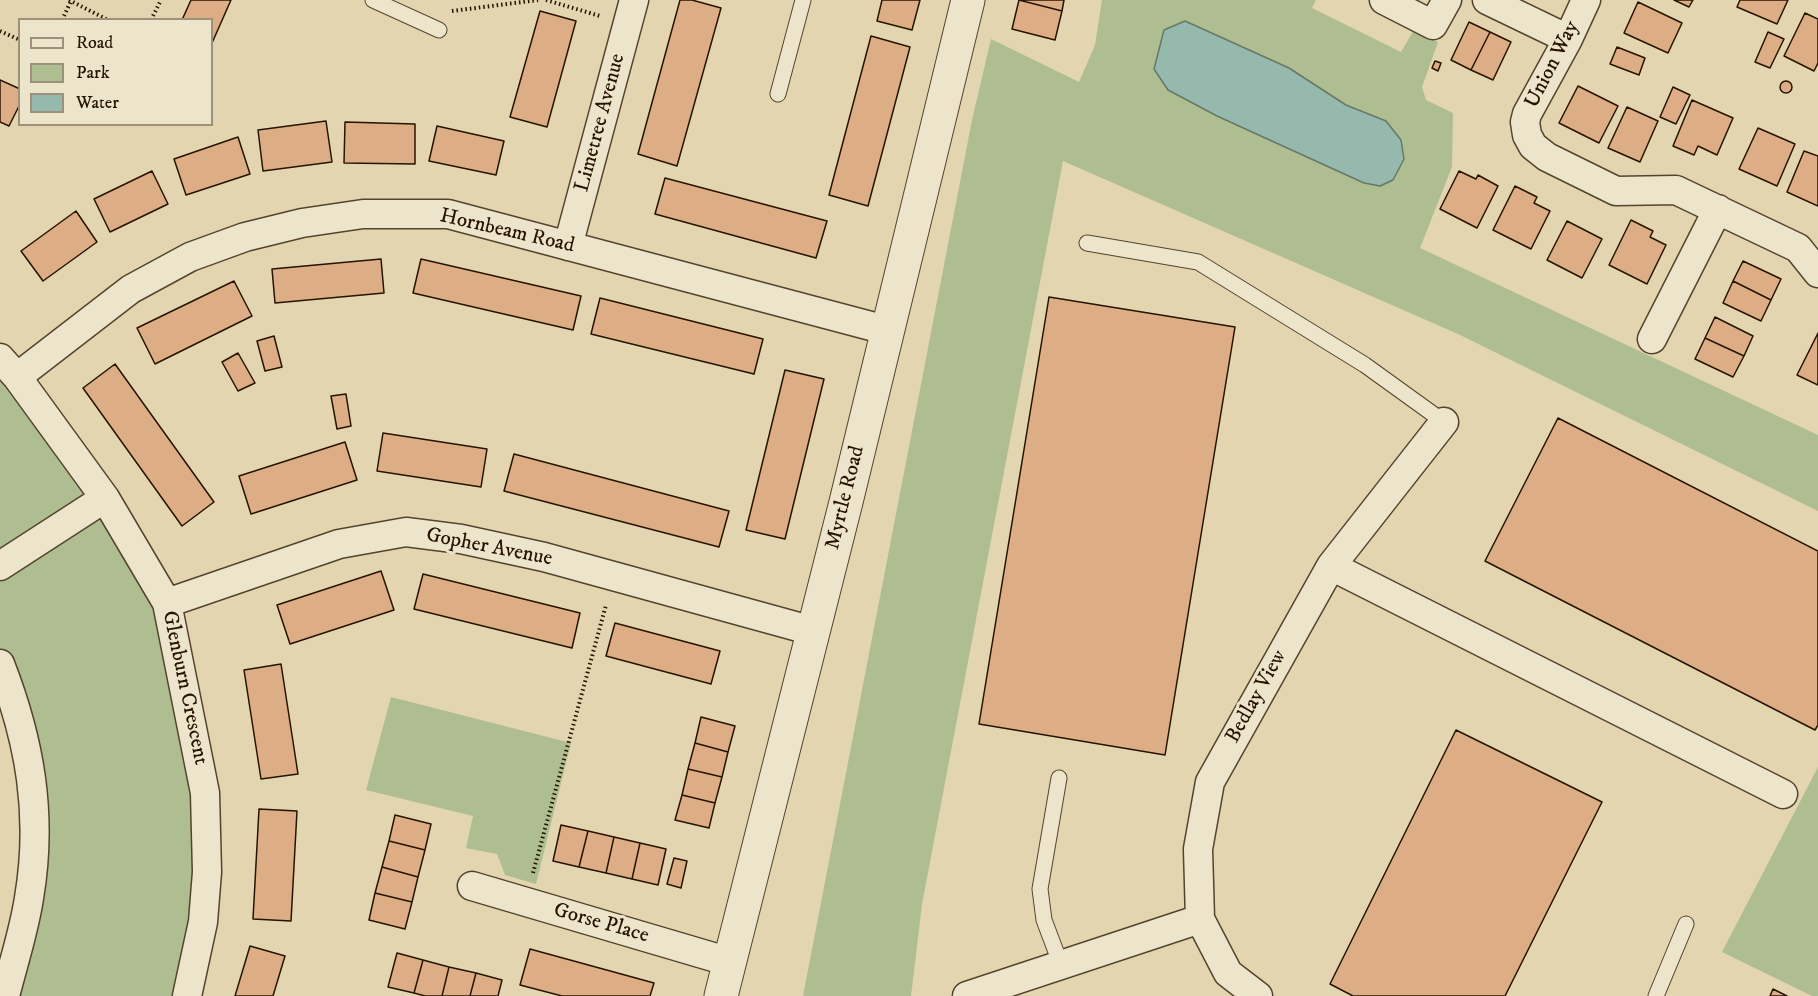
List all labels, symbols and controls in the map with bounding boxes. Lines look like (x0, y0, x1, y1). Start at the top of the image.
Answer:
street label: Union Way (1520, 17, 1586, 113)
legend (18, 18, 213, 126)
text: Road (76, 32, 113, 54)
street label: Limetree Avenue (570, 51, 632, 195)
text: Park (76, 62, 110, 84)
text: Water (76, 92, 119, 114)
street label: Hornbeam Road (437, 204, 577, 260)
street label: Myrtle Road (821, 443, 871, 553)
street label: Gopher Avenue (424, 523, 554, 573)
street label: Glenburn Crescent (155, 609, 213, 767)
street label: Bedlay View (1221, 646, 1293, 748)
street label: Gorse Place (550, 898, 652, 950)

